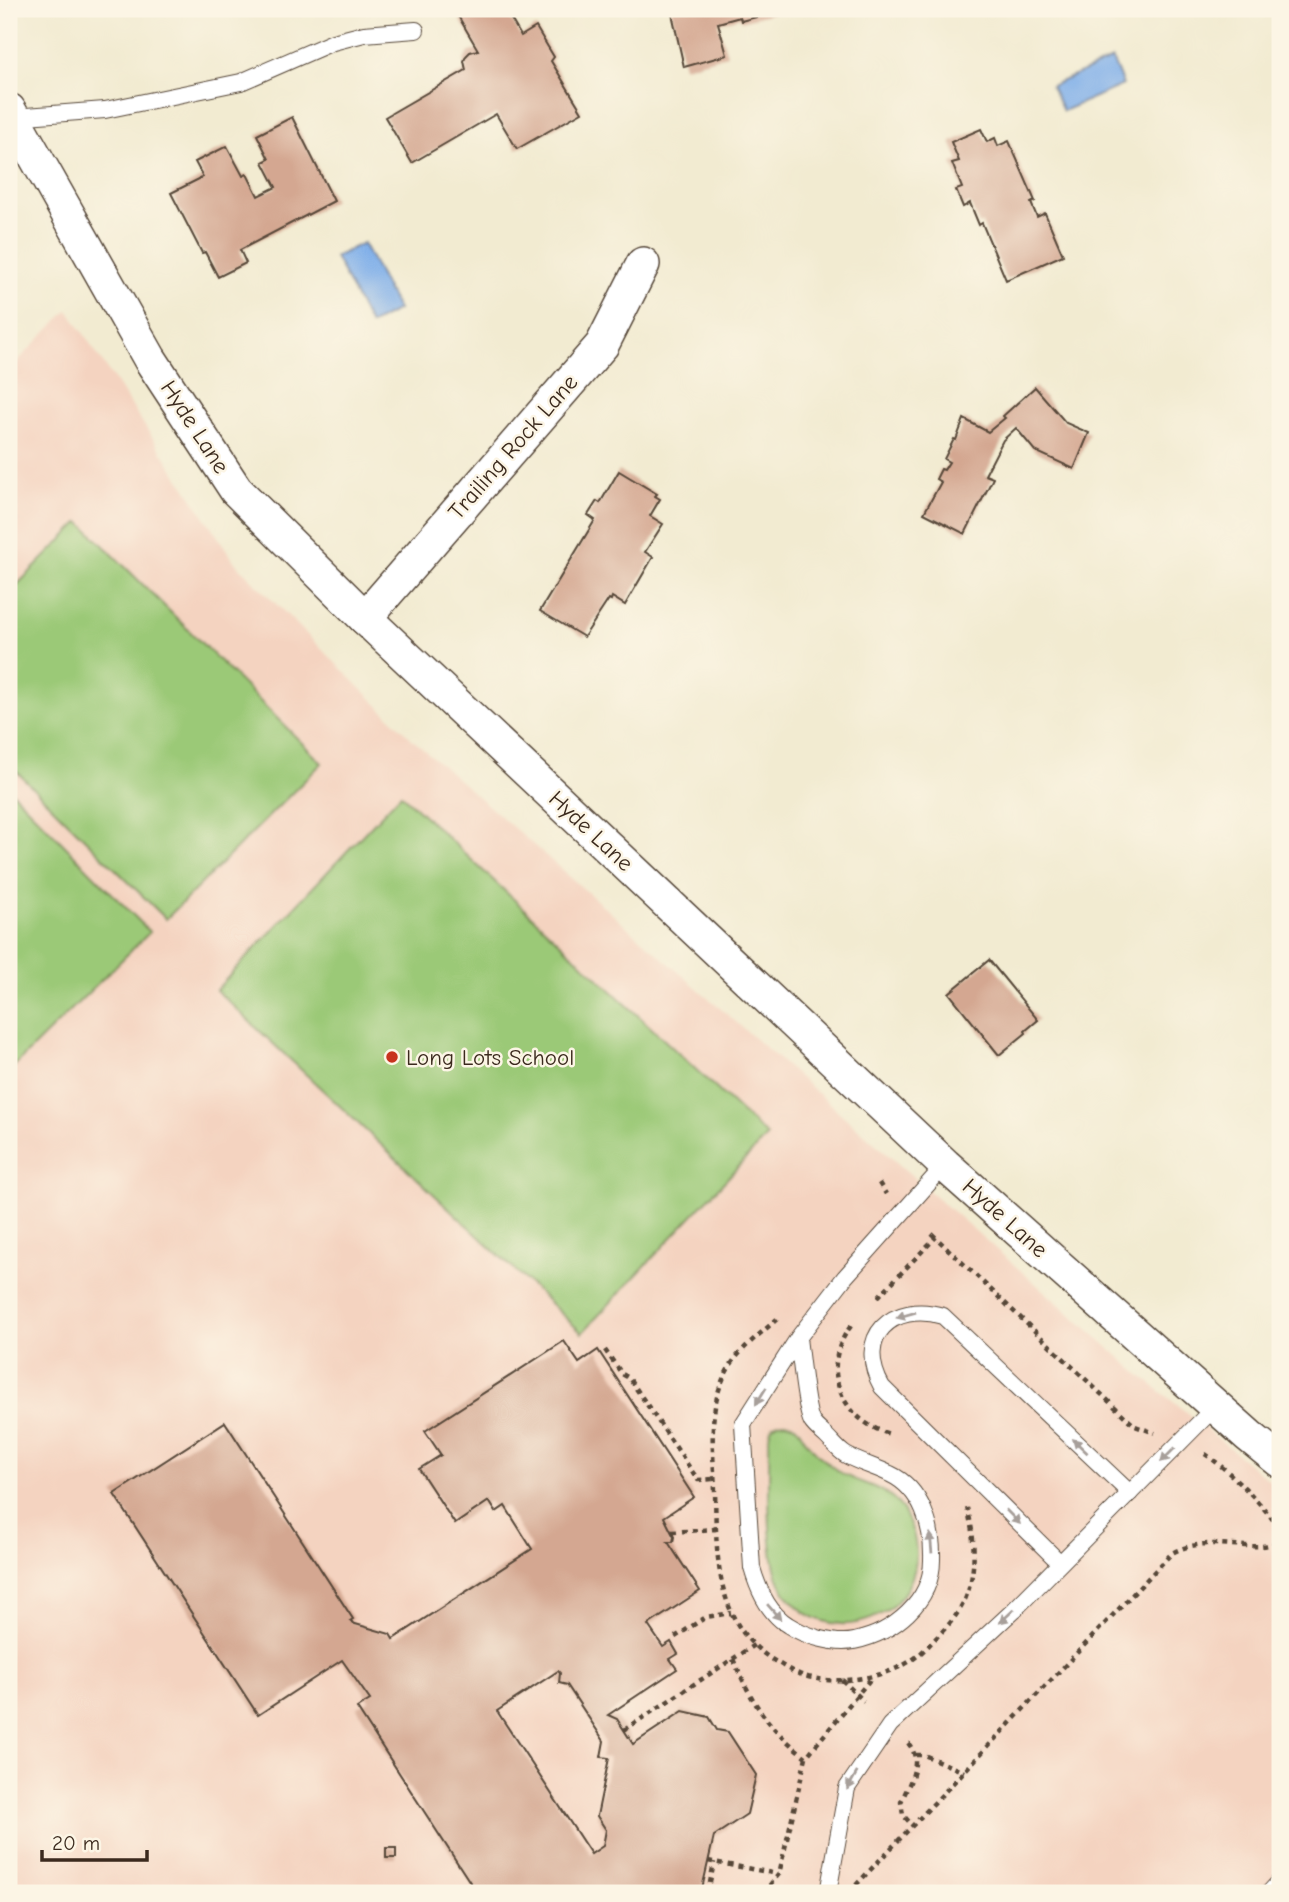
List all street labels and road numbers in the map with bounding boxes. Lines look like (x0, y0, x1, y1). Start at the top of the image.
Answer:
street label: Trailing Rock Lane (443, 369, 583, 525)
street label: Hyde Lane (155, 376, 235, 478)
street label: Hyde Lane (543, 785, 639, 877)
street label: Hyde Lane (957, 1173, 1053, 1263)

